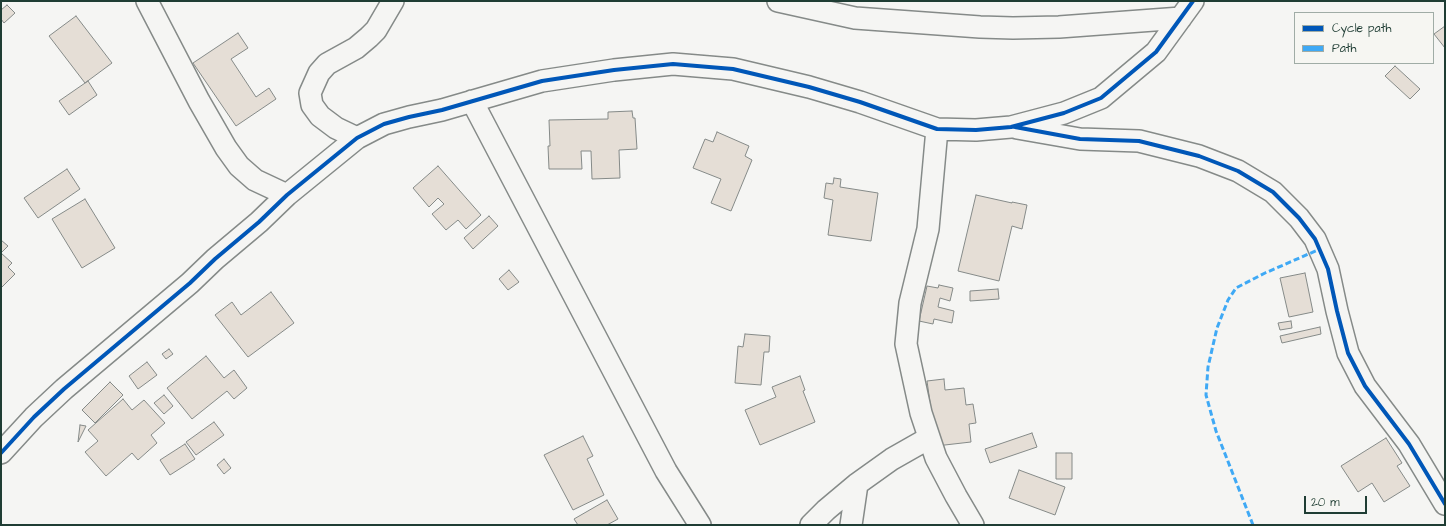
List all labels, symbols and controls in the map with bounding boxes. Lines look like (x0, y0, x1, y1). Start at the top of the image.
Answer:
legend (1294, 12, 1434, 64)
text: Cycle path (1332, 20, 1391, 37)
text: Path (1332, 40, 1357, 57)
scale bar (1306, 488, 1369, 514)
text: 20 m (1311, 494, 1340, 511)

